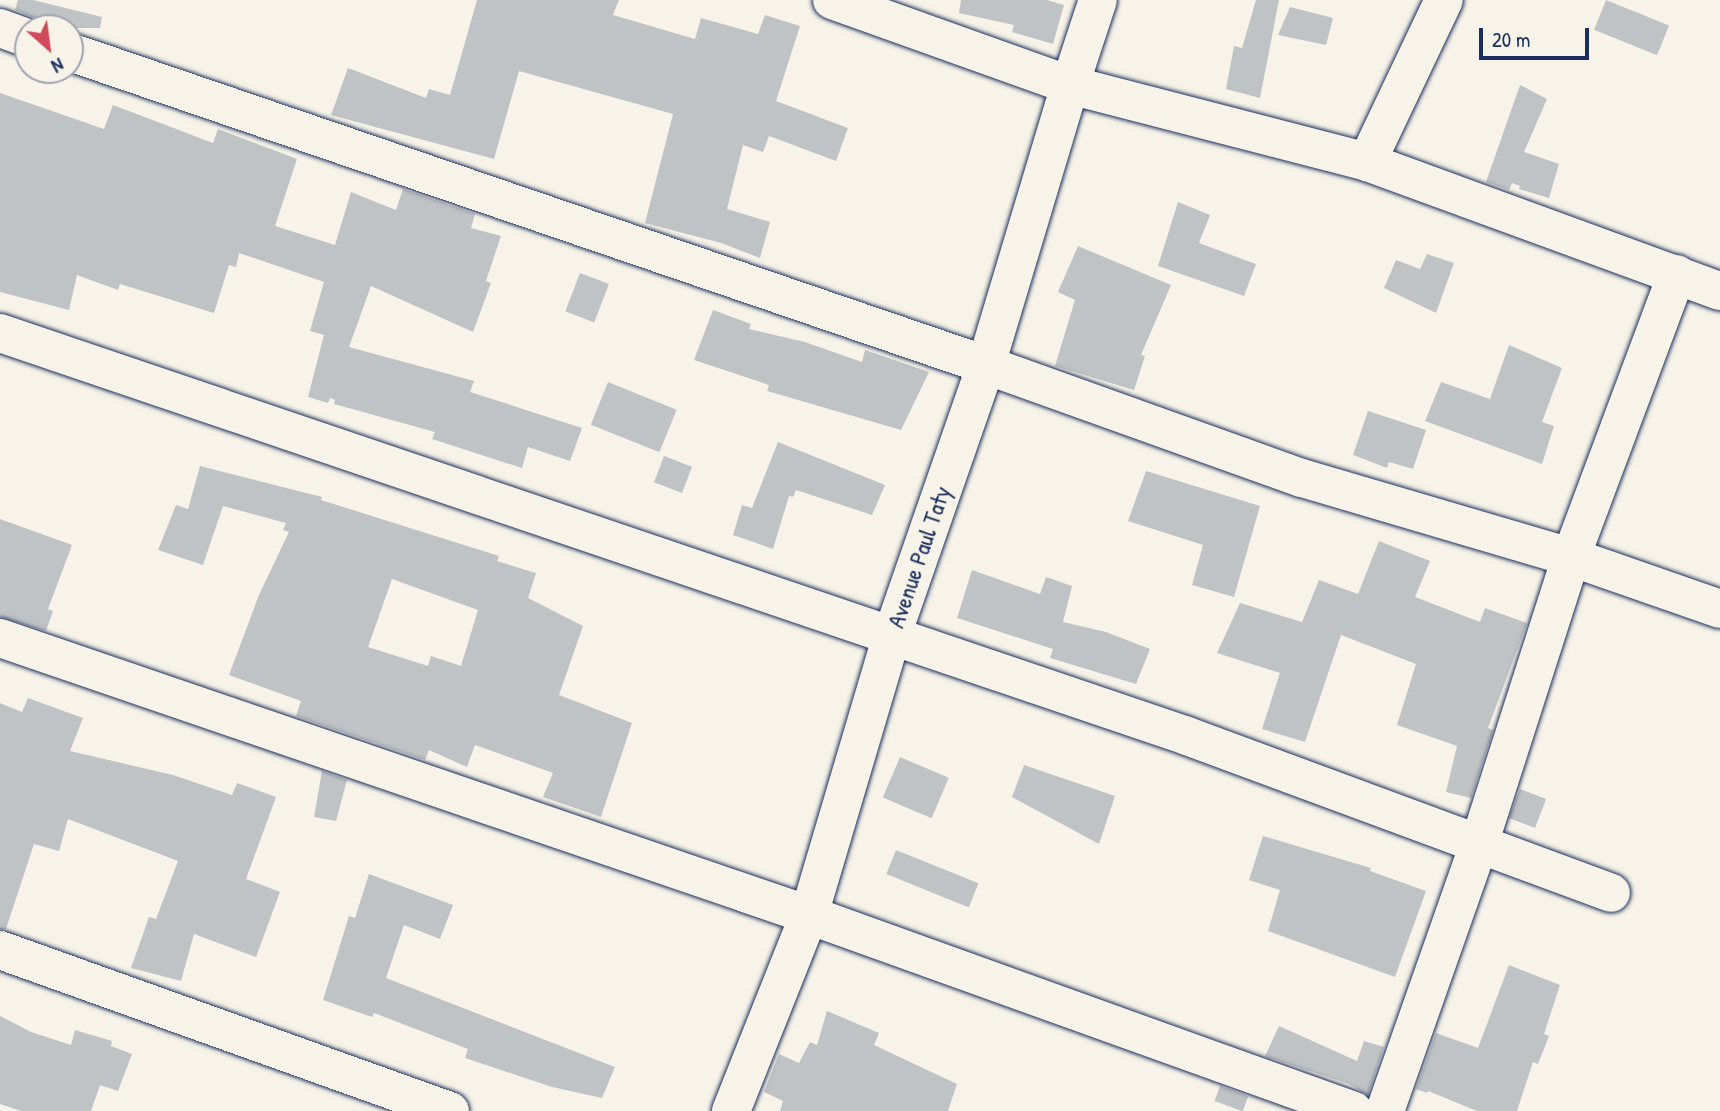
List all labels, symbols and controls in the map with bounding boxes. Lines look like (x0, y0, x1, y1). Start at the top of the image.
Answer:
north arrow (14, 14, 84, 84)
scale bar (1482, 14, 1592, 58)
text: 20 m (1492, 25, 1530, 54)
text: N (47, 52, 68, 80)
street label: Avenue Paul Taty (881, 482, 957, 632)

